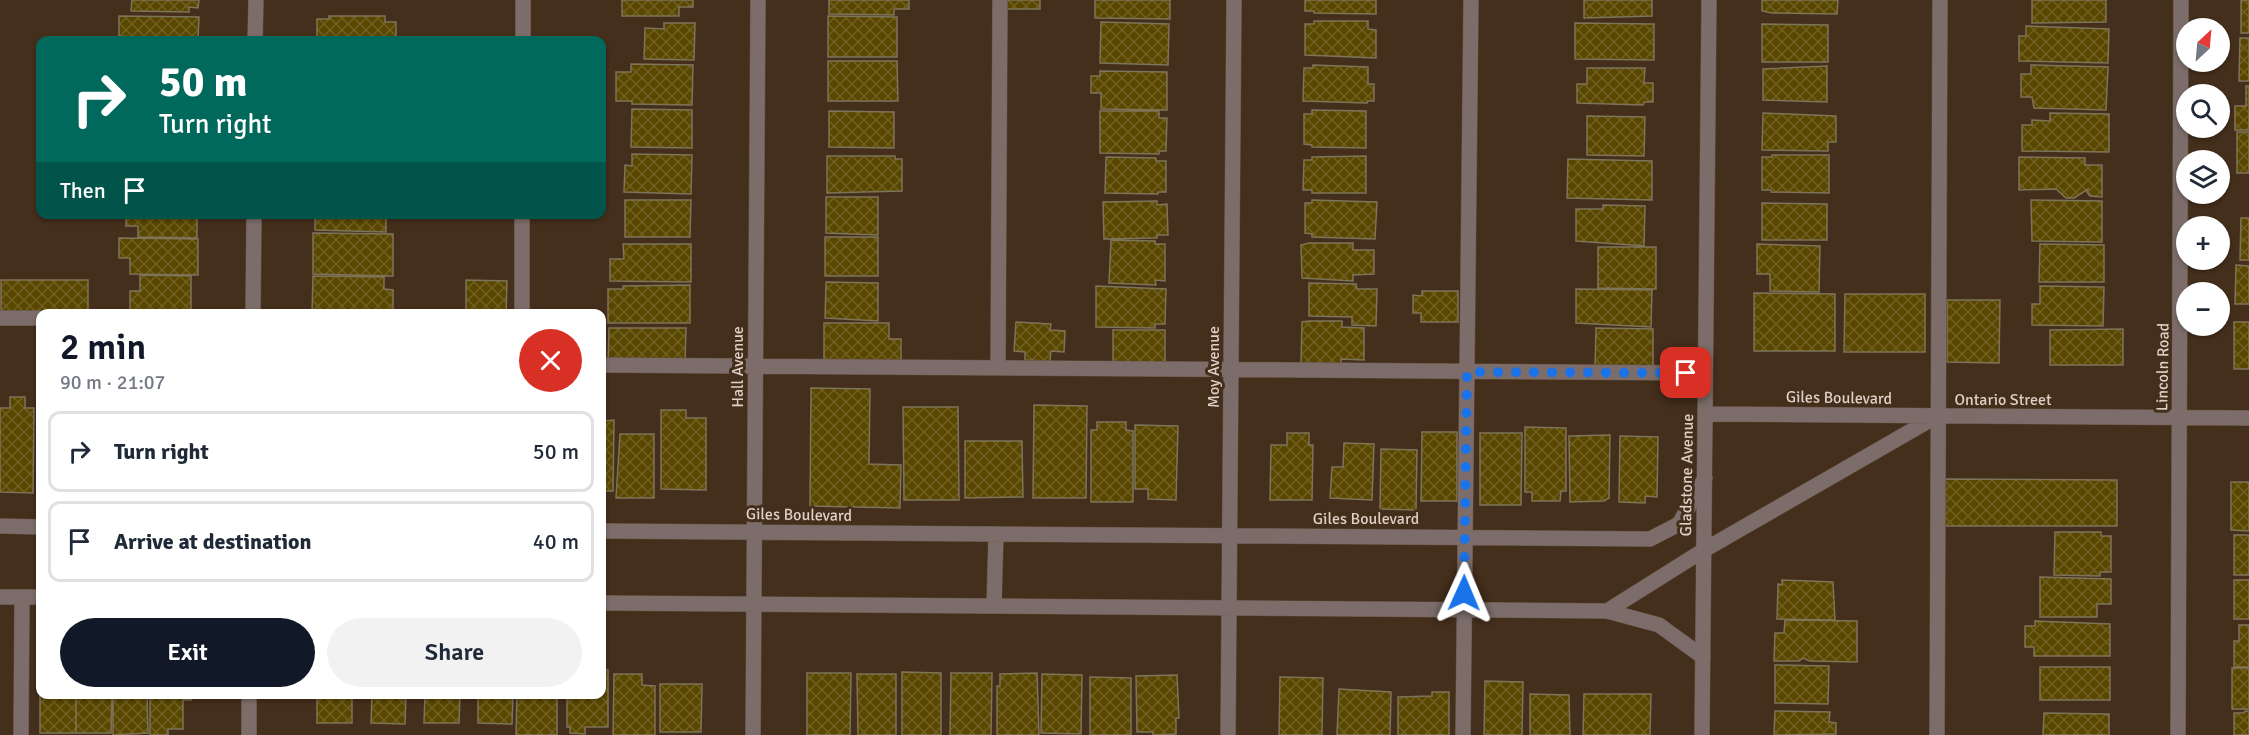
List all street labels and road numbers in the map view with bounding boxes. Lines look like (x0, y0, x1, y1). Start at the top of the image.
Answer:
street label: Lincoln Road (2152, 323, 2174, 411)
street label: Hall Avenue (728, 326, 748, 408)
street label: Moy Avenue (1204, 326, 1224, 408)
street label: Giles Boulevard (1786, 387, 1892, 409)
street label: Ontario Street (1955, 390, 2052, 410)
street label: Gladstone Avenue (1676, 414, 1698, 536)
street label: Giles Boulevard (746, 504, 852, 526)
street label: Giles Boulevard (1313, 509, 1419, 529)

